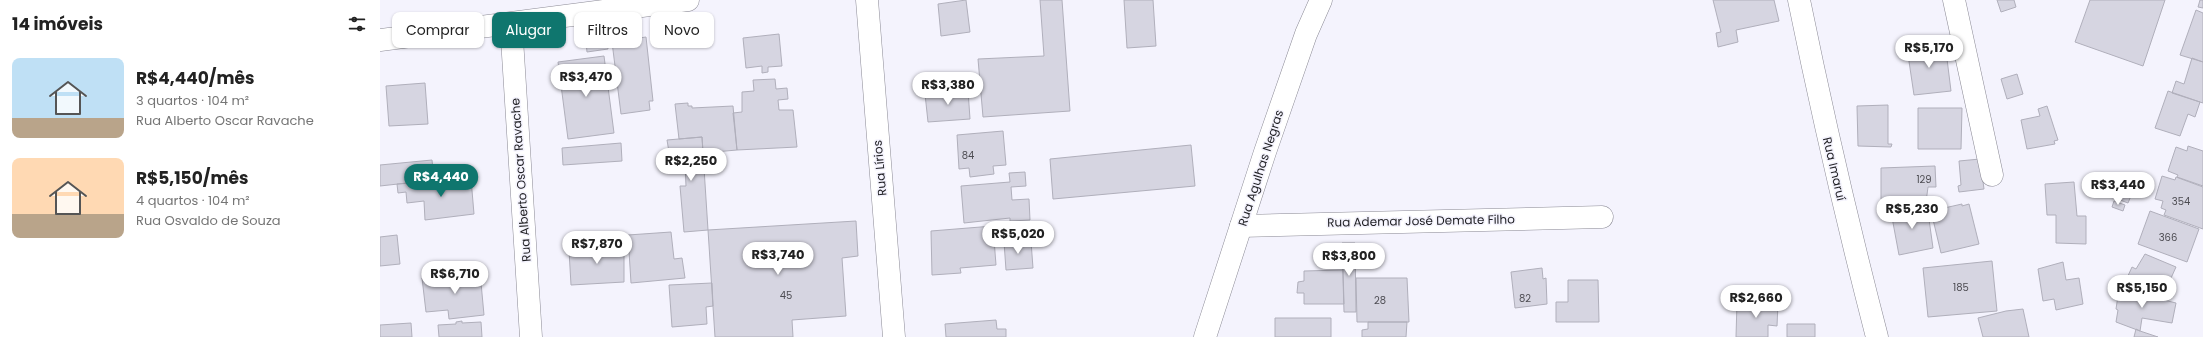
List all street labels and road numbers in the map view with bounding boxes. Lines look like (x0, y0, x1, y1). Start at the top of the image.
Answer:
street label: Rua Alberto Oscar Ravache (506, 98, 535, 262)
street label: Rua Agulhas Negras (1234, 108, 1287, 228)
street label: Rua Imaruí (1819, 135, 1850, 202)
street label: Rua Lírios (869, 140, 890, 197)
street label: Rua Ademar José Demate Filho (1327, 210, 1515, 231)

